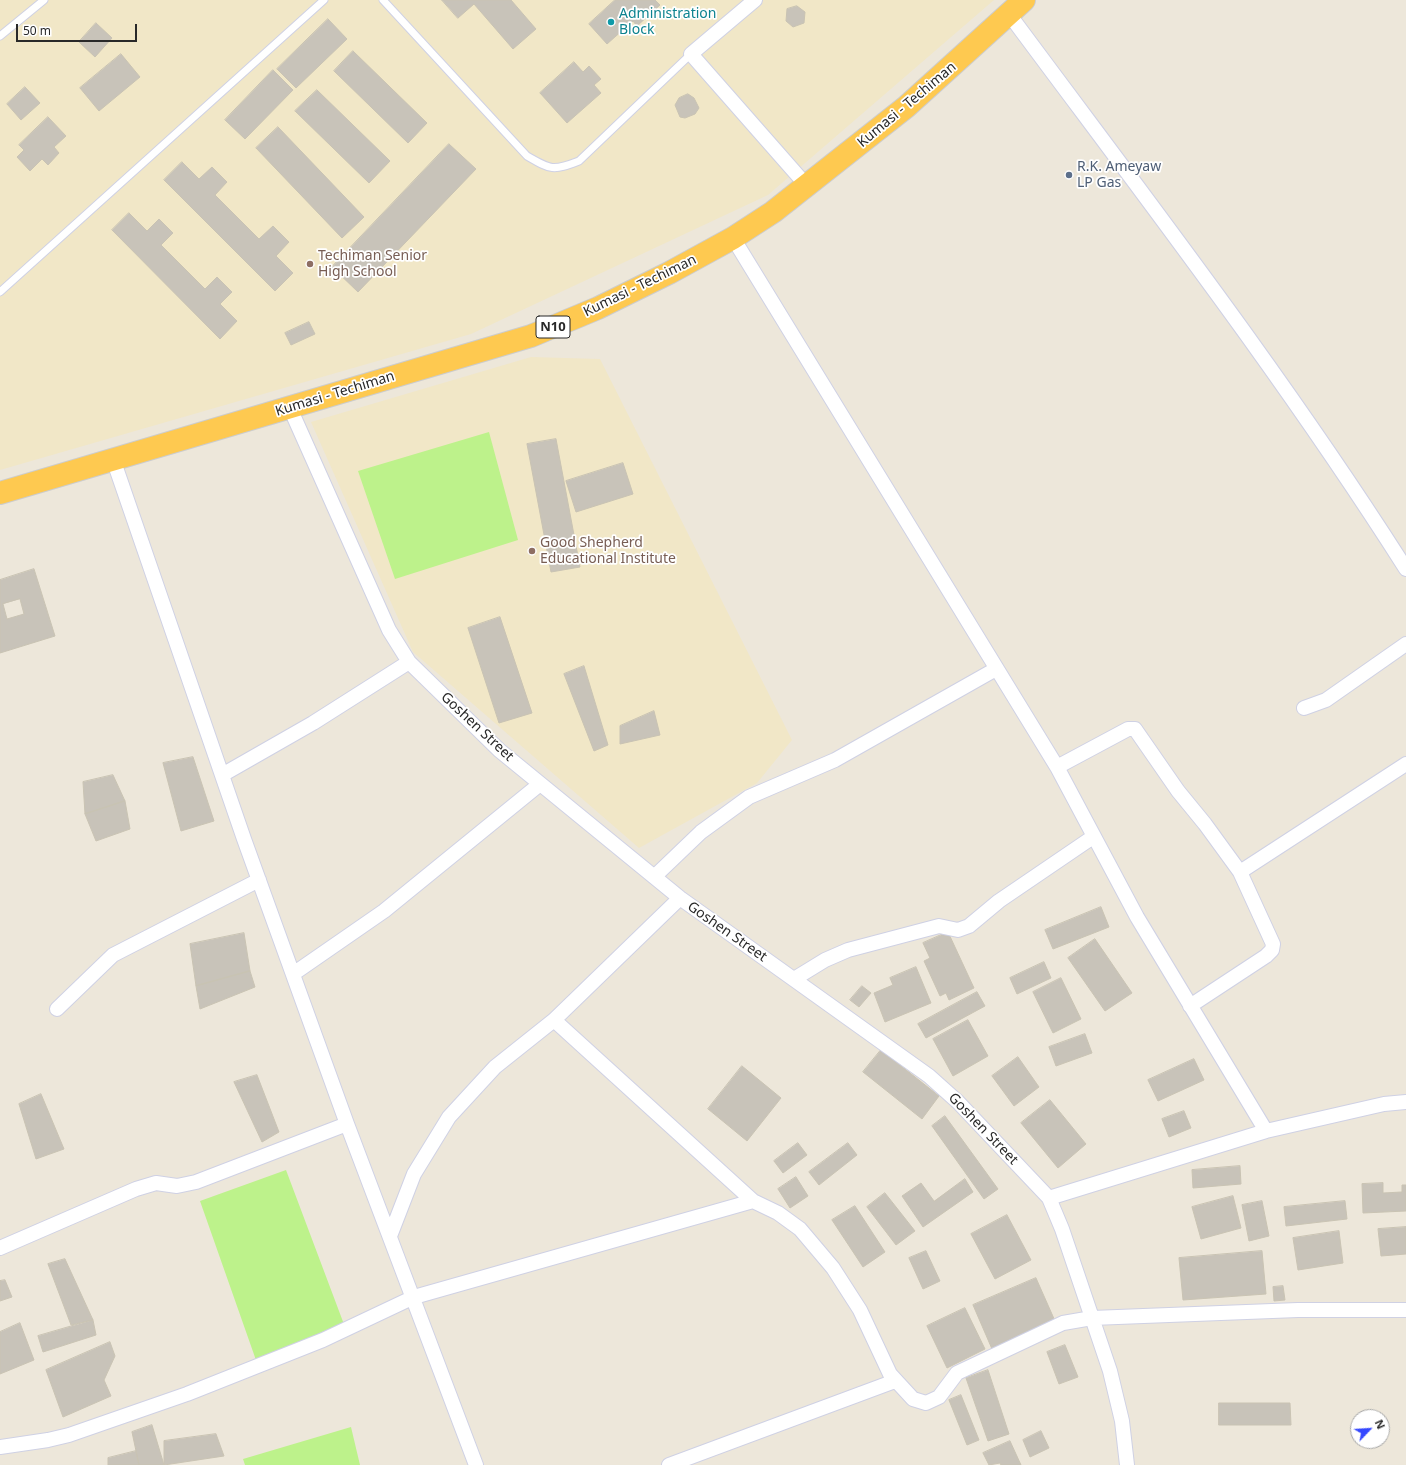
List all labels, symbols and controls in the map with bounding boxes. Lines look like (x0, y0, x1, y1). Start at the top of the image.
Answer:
place label: Administration Block (619, 6, 716, 38)
scale bar (18, 16, 139, 42)
marker: Administration Block (606, 17, 616, 27)
text: 50 m (23, 22, 51, 39)
street label: Kumasi - Techiman (854, 59, 960, 151)
place label: R.K. Ameyaw LP Gas (1077, 159, 1161, 192)
marker: R.K. Ameyaw LP Gas (1064, 170, 1074, 180)
place label: Techiman Senior High School (318, 248, 427, 280)
street label: Kumasi - Techiman (581, 251, 699, 321)
marker: Techiman Senior High School (305, 259, 315, 269)
road number: N10 (536, 316, 570, 338)
street label: Kumasi - Techiman (273, 368, 397, 420)
place label: Good Shepherd Educational Institute (540, 535, 676, 568)
marker: Good Shepherd Educational Institute (527, 546, 537, 556)
street label: Goshen Street (437, 689, 517, 765)
street label: Goshen Street (684, 898, 770, 966)
street label: Goshen Street (945, 1090, 1021, 1168)
north arrow (1350, 1409, 1390, 1449)
text: N (1372, 1417, 1389, 1431)

